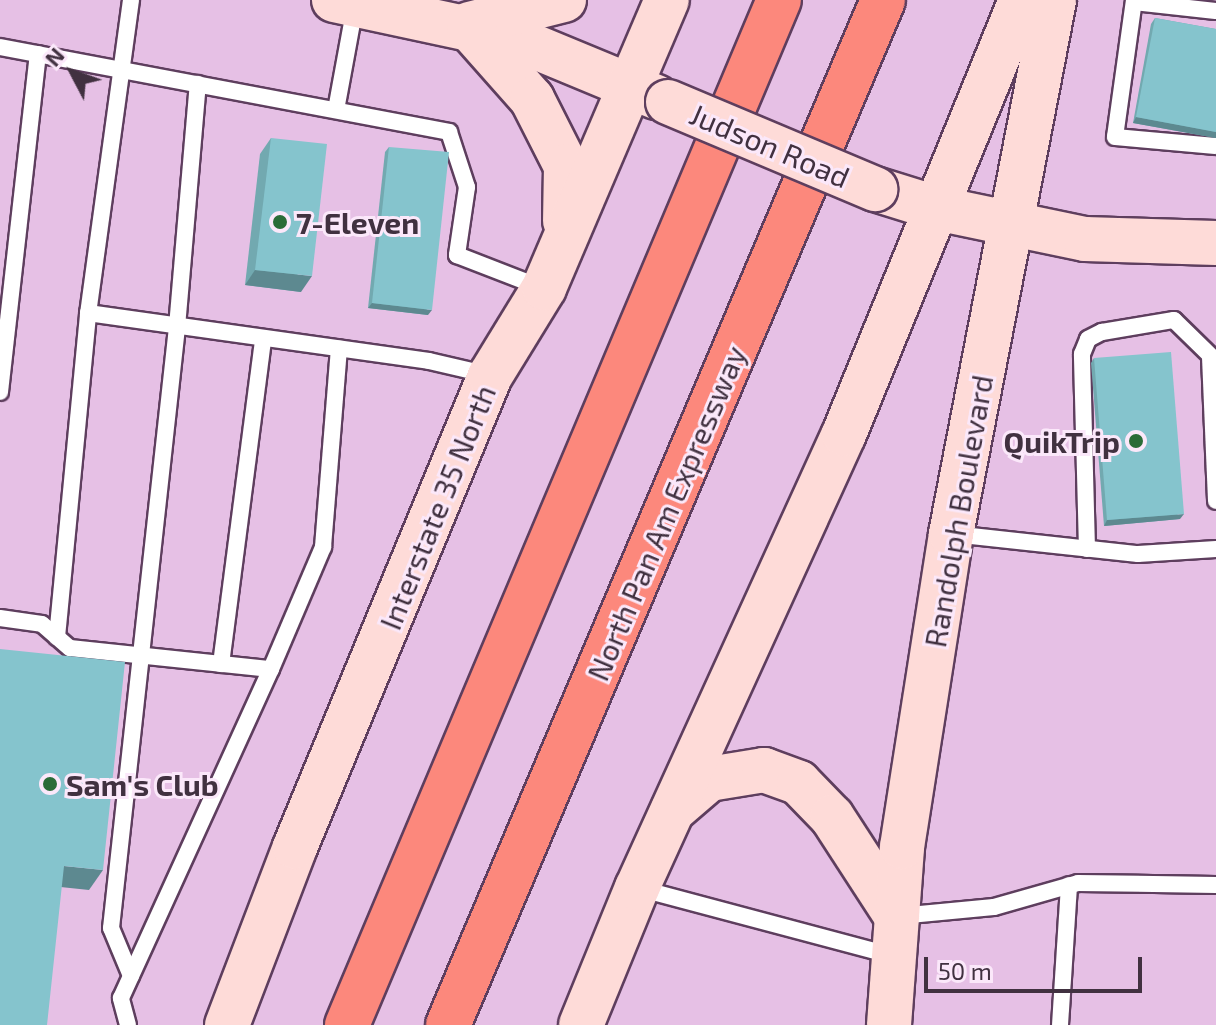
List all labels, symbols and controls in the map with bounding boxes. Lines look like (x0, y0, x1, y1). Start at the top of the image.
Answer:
north arrow (32, 32, 112, 112)
text: N (39, 42, 69, 71)
street label: Judson Road (685, 95, 855, 195)
place label: 7-Eleven (296, 204, 419, 240)
marker: 7-Eleven (271, 213, 289, 231)
street label: North Pan Am Expressway (579, 340, 753, 686)
street label: Randolph Boulevard (916, 372, 1000, 650)
street label: Interstate 35 North (371, 379, 503, 635)
place label: QuikTrip (1004, 423, 1120, 459)
marker: QuikTrip (1127, 432, 1145, 450)
place label: Sam's Club (66, 766, 219, 802)
marker: Sam's Club (41, 775, 59, 793)
scale bar (928, 941, 1146, 991)
text: 50 m (938, 956, 992, 985)

